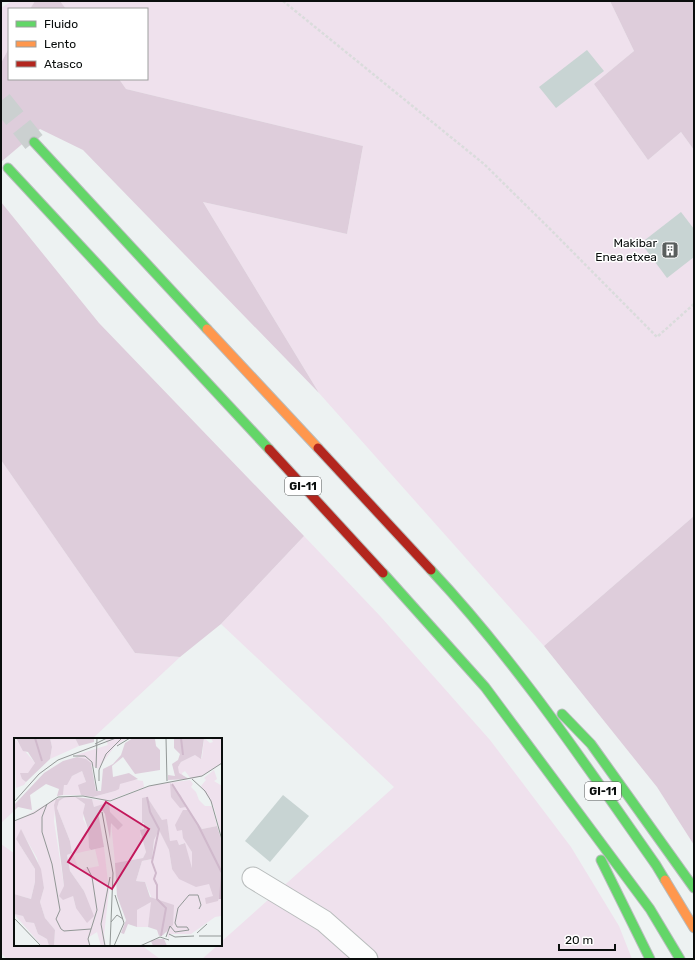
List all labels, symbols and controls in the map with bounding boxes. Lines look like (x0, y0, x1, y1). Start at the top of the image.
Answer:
legend (8, 8, 148, 80)
text: Fluido (44, 17, 78, 31)
text: Lento (44, 37, 76, 51)
text: Atasco (44, 57, 83, 71)
place label: Makibar Enea etxea (595, 236, 657, 264)
building icon: Makibar Enea etxea (660, 240, 680, 260)
road number: GI-11 (285, 477, 321, 495)
inset map (14, 738, 222, 946)
road number: GI-11 (585, 782, 621, 800)
scale bar (559, 926, 615, 952)
text: 20 m (565, 933, 593, 947)

